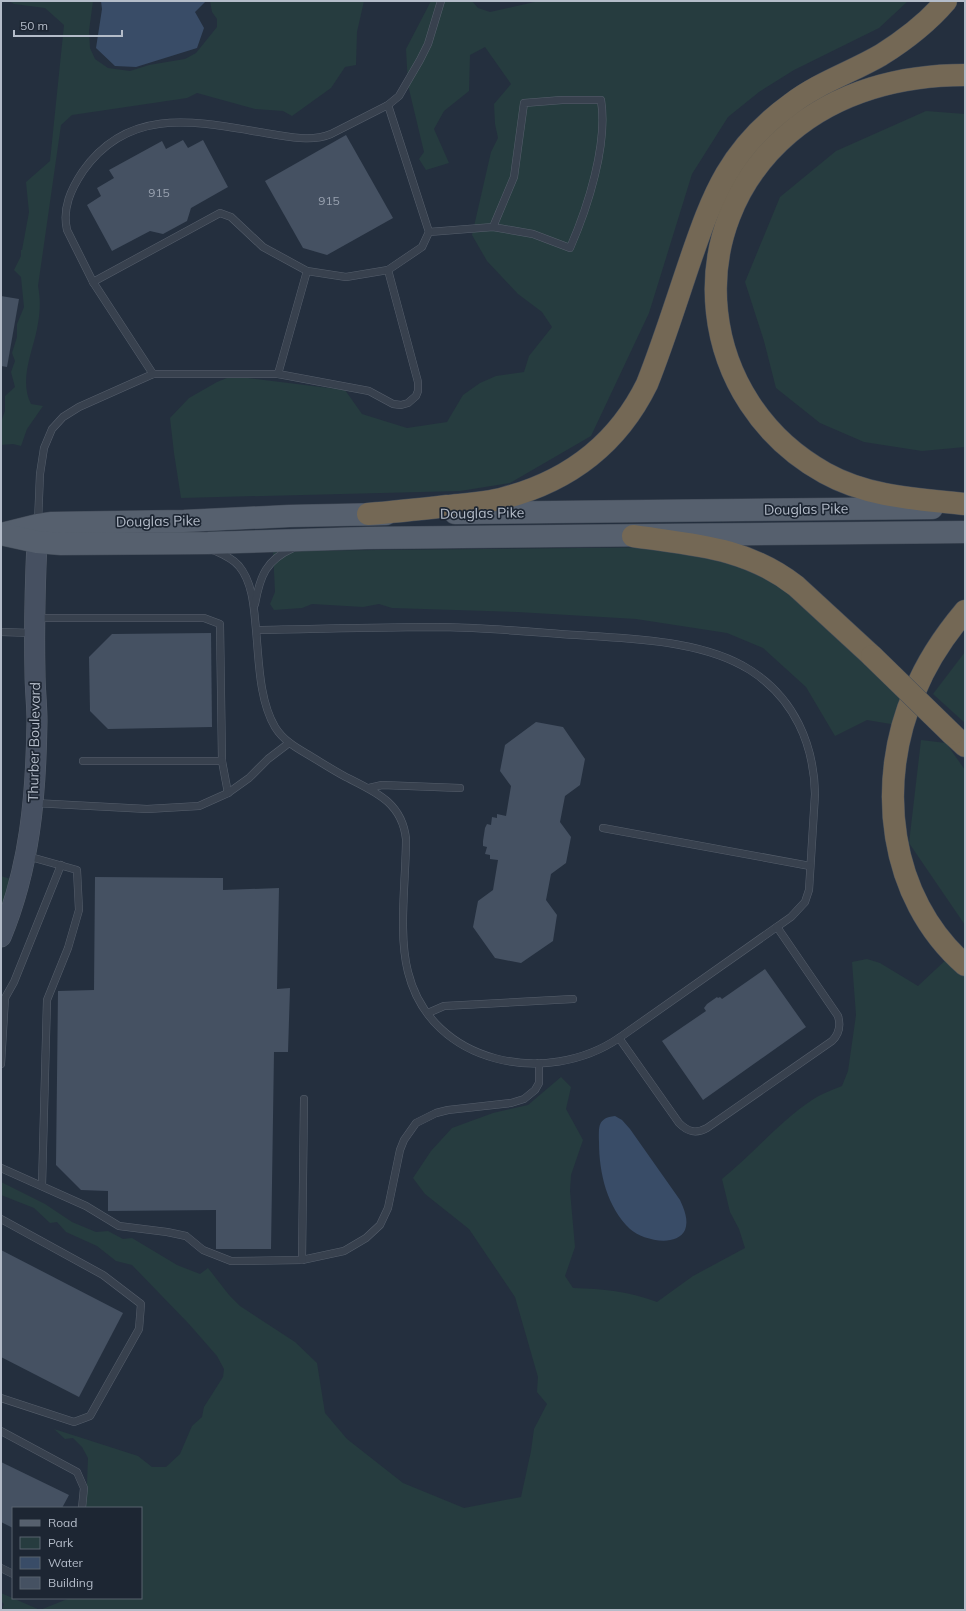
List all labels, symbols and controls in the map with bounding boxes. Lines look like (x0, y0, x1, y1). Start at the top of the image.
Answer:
scale bar (14, 12, 122, 38)
text: 50 m (20, 18, 48, 33)
house number: 915 (148, 185, 170, 200)
house number: 915 (318, 193, 340, 208)
street label: Douglas Pike (764, 499, 848, 519)
street label: Douglas Pike (440, 503, 524, 523)
street label: Douglas Pike (116, 511, 200, 531)
street label: Thurber Boulevard (24, 682, 44, 802)
legend (12, 1507, 142, 1599)
text: Road (48, 1515, 77, 1530)
text: Park (48, 1535, 74, 1550)
text: Water (48, 1555, 84, 1570)
text: Building (48, 1575, 93, 1590)

